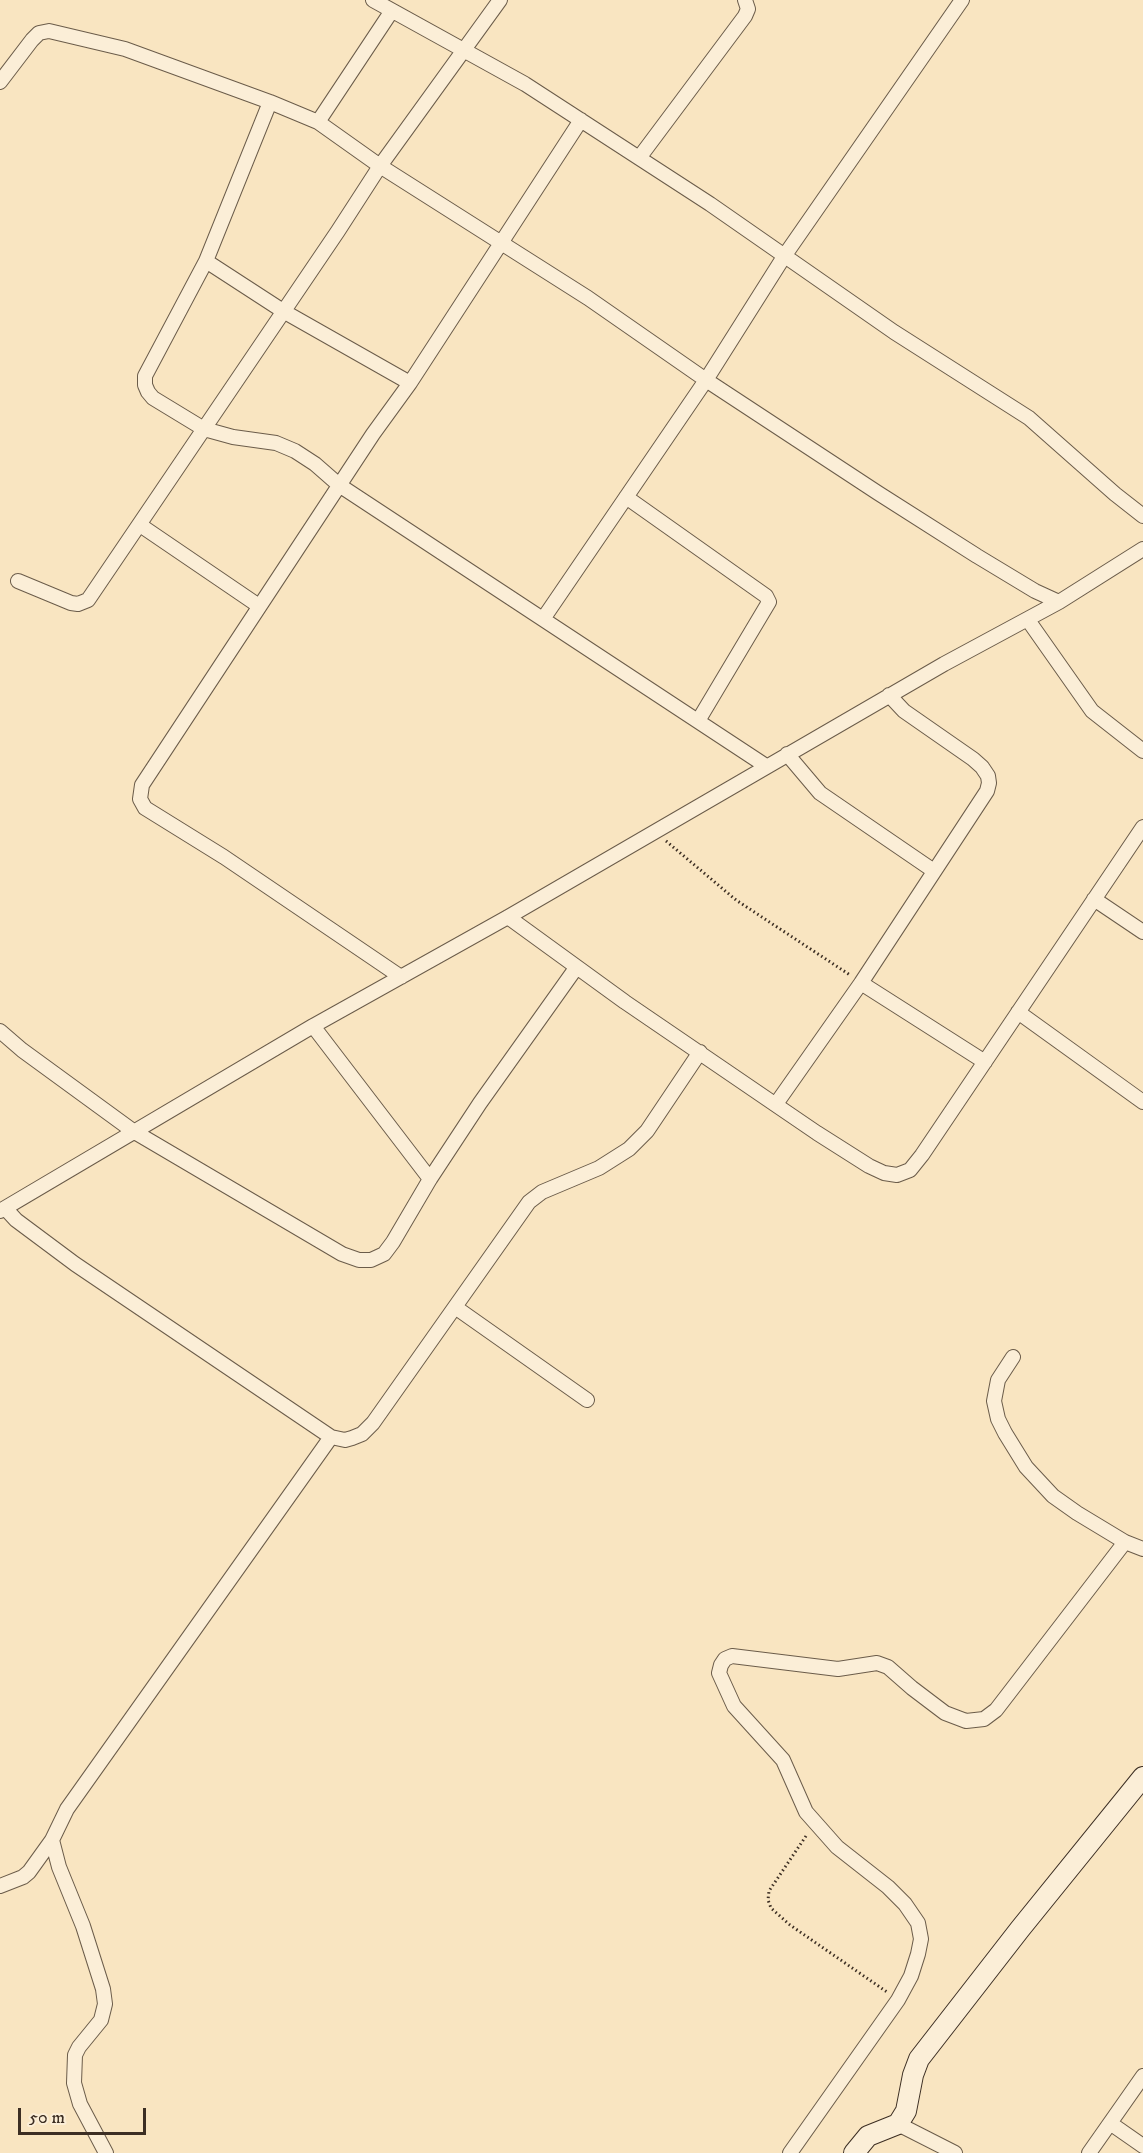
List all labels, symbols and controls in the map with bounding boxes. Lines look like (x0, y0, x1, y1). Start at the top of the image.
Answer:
scale bar (21, 2096, 148, 2134)
text: 50 m (29, 2107, 65, 2129)

